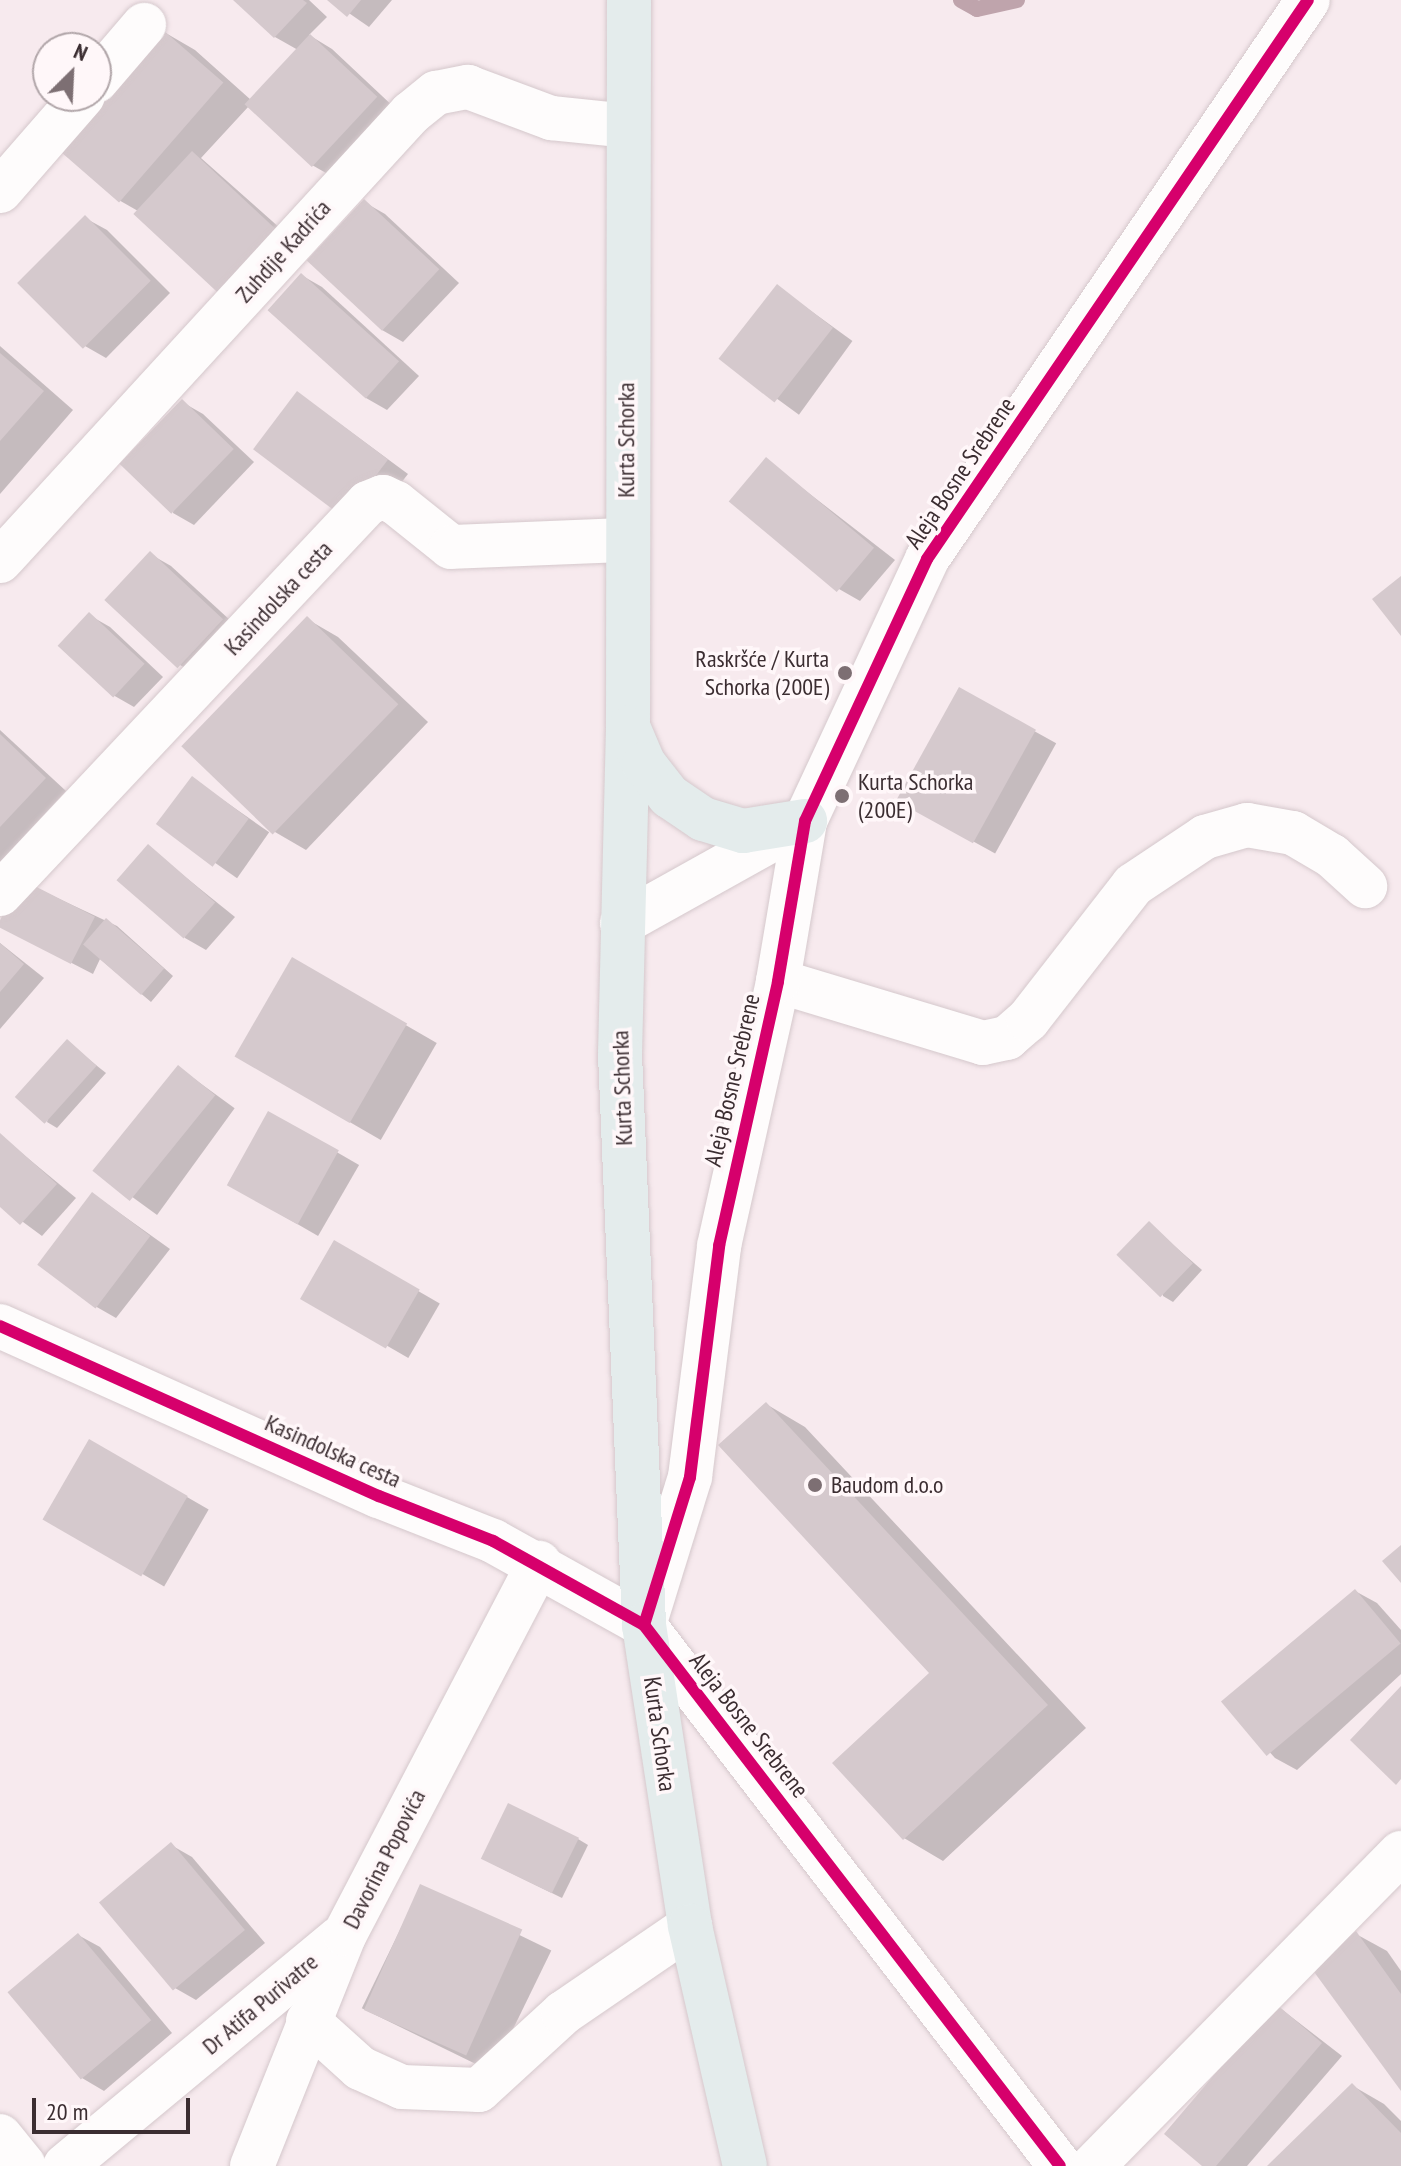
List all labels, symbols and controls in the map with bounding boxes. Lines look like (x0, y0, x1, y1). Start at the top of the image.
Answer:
north arrow (32, 32, 112, 112)
text: N (70, 37, 92, 67)
street label: Zuhdije Kadrića (229, 194, 337, 308)
street label: Kurta Schorka (612, 382, 640, 498)
street label: Aleja Bosne Srebrene (899, 392, 1021, 554)
street label: Kasindolska cesta (218, 535, 338, 661)
place label: Raskršće / Kurta Schorka (200E) (695, 645, 829, 701)
marker: Raskršće / Kurta Schorka (200E) (836, 664, 854, 682)
place label: Kurta Schorka (200E) (858, 768, 973, 824)
marker: Kurta Schorka (200E) (833, 787, 851, 805)
street label: Aleja Bosne Srebrene (698, 991, 766, 1169)
street label: Kurta Schorka (606, 1030, 638, 1146)
street label: Kasindolska cesta (261, 1408, 405, 1494)
place label: Baudom d.o.o (831, 1471, 943, 1499)
marker: Baudom d.o.o (806, 1476, 824, 1494)
street label: Aleja Bosne Srebrene (683, 1647, 815, 1803)
street label: Kurta Schorka (638, 1675, 682, 1793)
street label: Davorina Popovića (337, 1784, 431, 1934)
street label: Dr Atifa Purivatre (196, 1947, 324, 2061)
scale bar (36, 2082, 194, 2132)
text: 20 m (46, 2096, 88, 2127)

